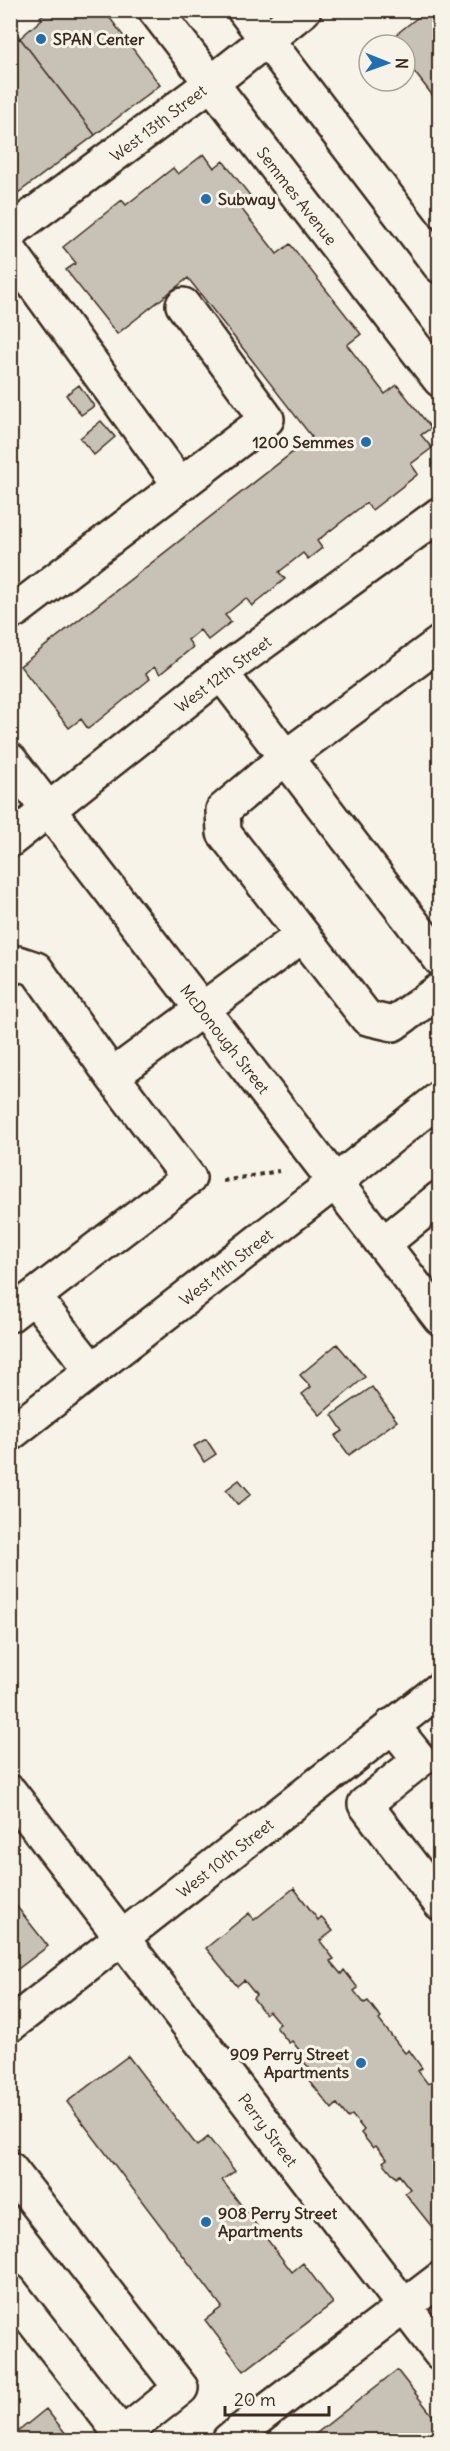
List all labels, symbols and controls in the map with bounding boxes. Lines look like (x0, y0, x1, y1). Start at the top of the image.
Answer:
place label: SPAN Center (53, 29, 145, 49)
marker: SPAN Center (34, 32, 48, 46)
north arrow (357, 33, 417, 93)
text: N (392, 58, 412, 69)
street label: West 13th Street (106, 80, 211, 166)
street label: Semmes Avenue (253, 143, 341, 249)
place label: Subway (218, 189, 276, 210)
marker: Subway (199, 192, 213, 206)
place label: 1200 Semmes (253, 432, 354, 452)
marker: 1200 Semmes (359, 435, 373, 449)
street label: West 12th Street (171, 631, 276, 717)
street label: McDonough Street (176, 980, 274, 1098)
street label: West 11th Street (175, 1224, 277, 1310)
street label: West 10th Street (173, 1814, 278, 1902)
place label: 909 Perry Street Apartments (230, 2044, 350, 2083)
marker: 909 Perry Street Apartments (354, 2056, 368, 2070)
street label: Perry Street (234, 2090, 302, 2171)
place label: 908 Perry Street Apartments (218, 2203, 338, 2242)
marker: 908 Perry Street Apartments (199, 2215, 213, 2229)
scale bar (225, 2379, 328, 2417)
text: 20 m (234, 2388, 276, 2411)

